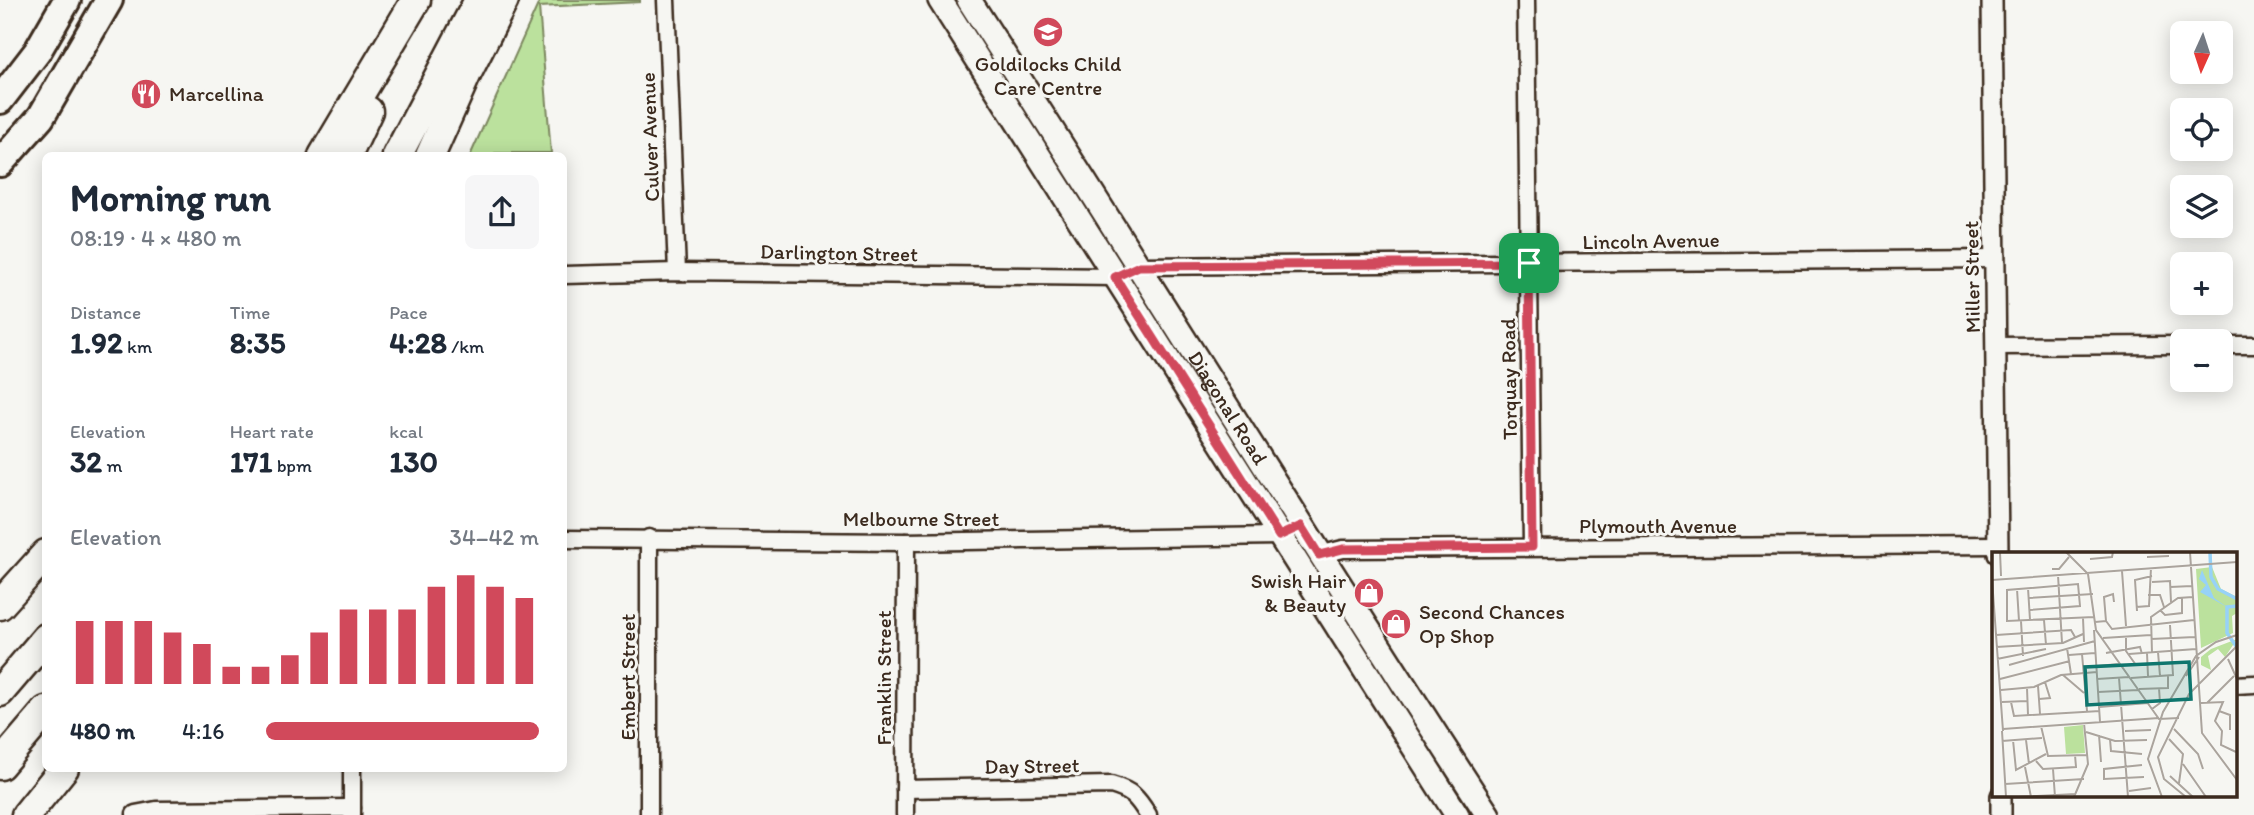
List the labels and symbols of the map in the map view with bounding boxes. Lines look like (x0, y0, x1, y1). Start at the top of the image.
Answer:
school or university icon: Goldilocks Child Care Centre (1031, 15, 1065, 49)
north arrow (2170, 21, 2233, 84)
place label: Goldilocks Child Care Centre (975, 51, 1122, 100)
street label: Culver Avenue (635, 72, 664, 202)
restaurant icon: Marcellina (129, 77, 163, 111)
place label: Marcellina (169, 81, 264, 106)
street label: Miller Street (1958, 220, 1985, 333)
street label: Lincoln Avenue (1582, 227, 1720, 254)
pin (1499, 233, 1559, 293)
street label: Darlington Street (760, 239, 918, 266)
street label: Torquay Road (1495, 318, 1522, 440)
street label: Diagonal Road (1183, 346, 1274, 469)
street label: Melbourne Street (843, 506, 999, 531)
street label: Plymouth Avenue (1579, 513, 1737, 538)
inset map (1992, 552, 2236, 798)
place label: Swish Hair & Beauty (1251, 568, 1347, 617)
shop icon: Swish Hair & Beauty (1352, 576, 1386, 610)
place label: Second Chances Op Shop (1419, 599, 1565, 648)
shop icon: Second Chances Op Shop (1379, 607, 1413, 641)
street label: Franklin Street (871, 610, 896, 746)
street label: Embert Street (615, 613, 640, 741)
street label: Day Street (984, 752, 1080, 779)

